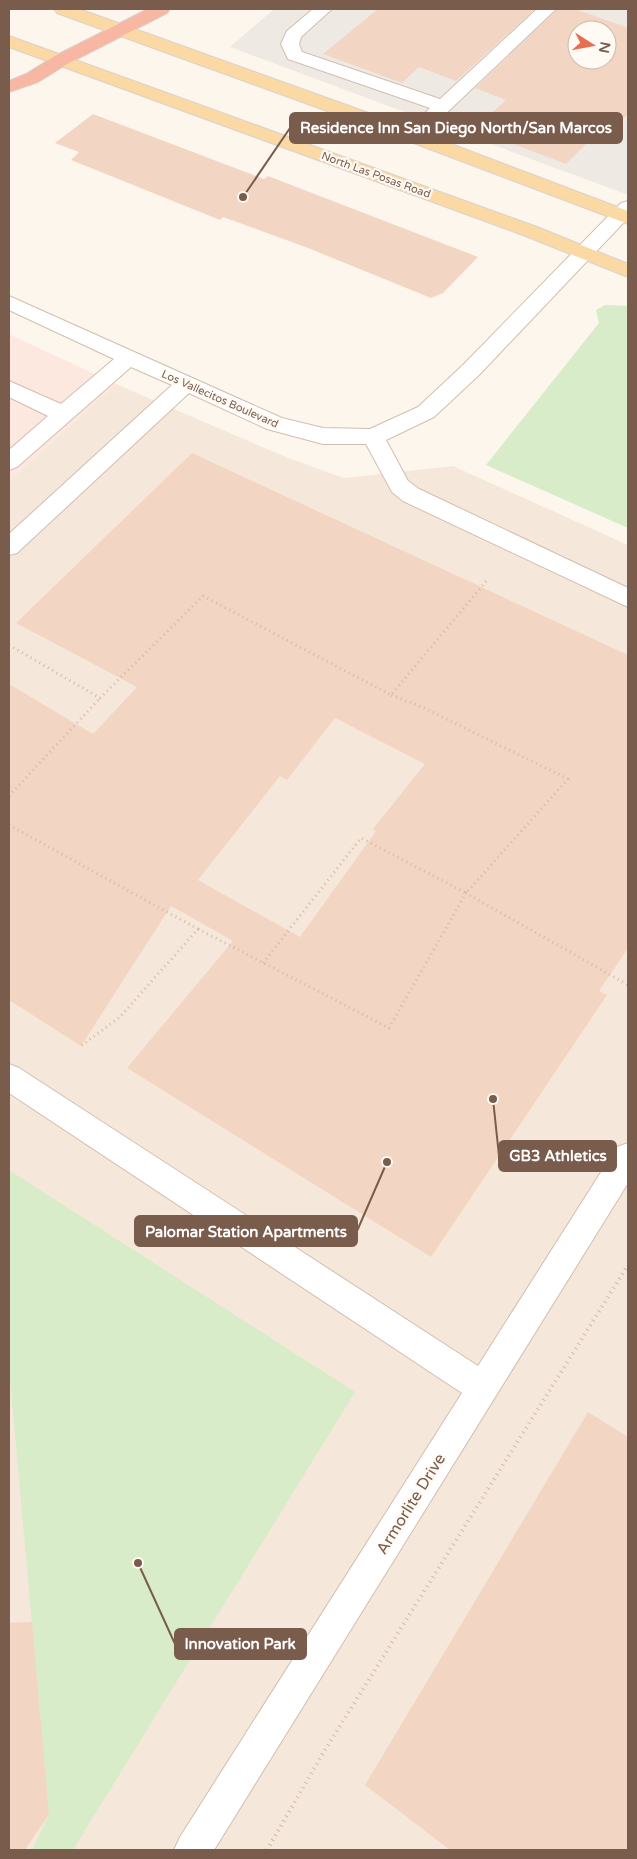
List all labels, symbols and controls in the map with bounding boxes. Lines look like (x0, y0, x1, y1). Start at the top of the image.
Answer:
north arrow (567, 20, 617, 70)
text: N (595, 40, 614, 55)
callout: Residence Inn San Diego North/San Marcos (290, 113, 622, 143)
text: Residence Inn San Diego North/San Marcos (300, 119, 612, 138)
street label: North Las Posas Road (320, 149, 432, 201)
street label: Los Vallecitos Boulevard (160, 367, 280, 431)
callout: GB3 Athletics (499, 1141, 616, 1171)
text: GB3 Athletics (509, 1147, 607, 1165)
callout: Palomar Station Apartments (135, 1216, 357, 1246)
text: Palomar Station Apartments (145, 1223, 347, 1242)
street label: Armorlite Drive (372, 1450, 450, 1558)
callout: Innovation Park (175, 1629, 306, 1659)
text: Innovation Park (184, 1635, 296, 1653)

